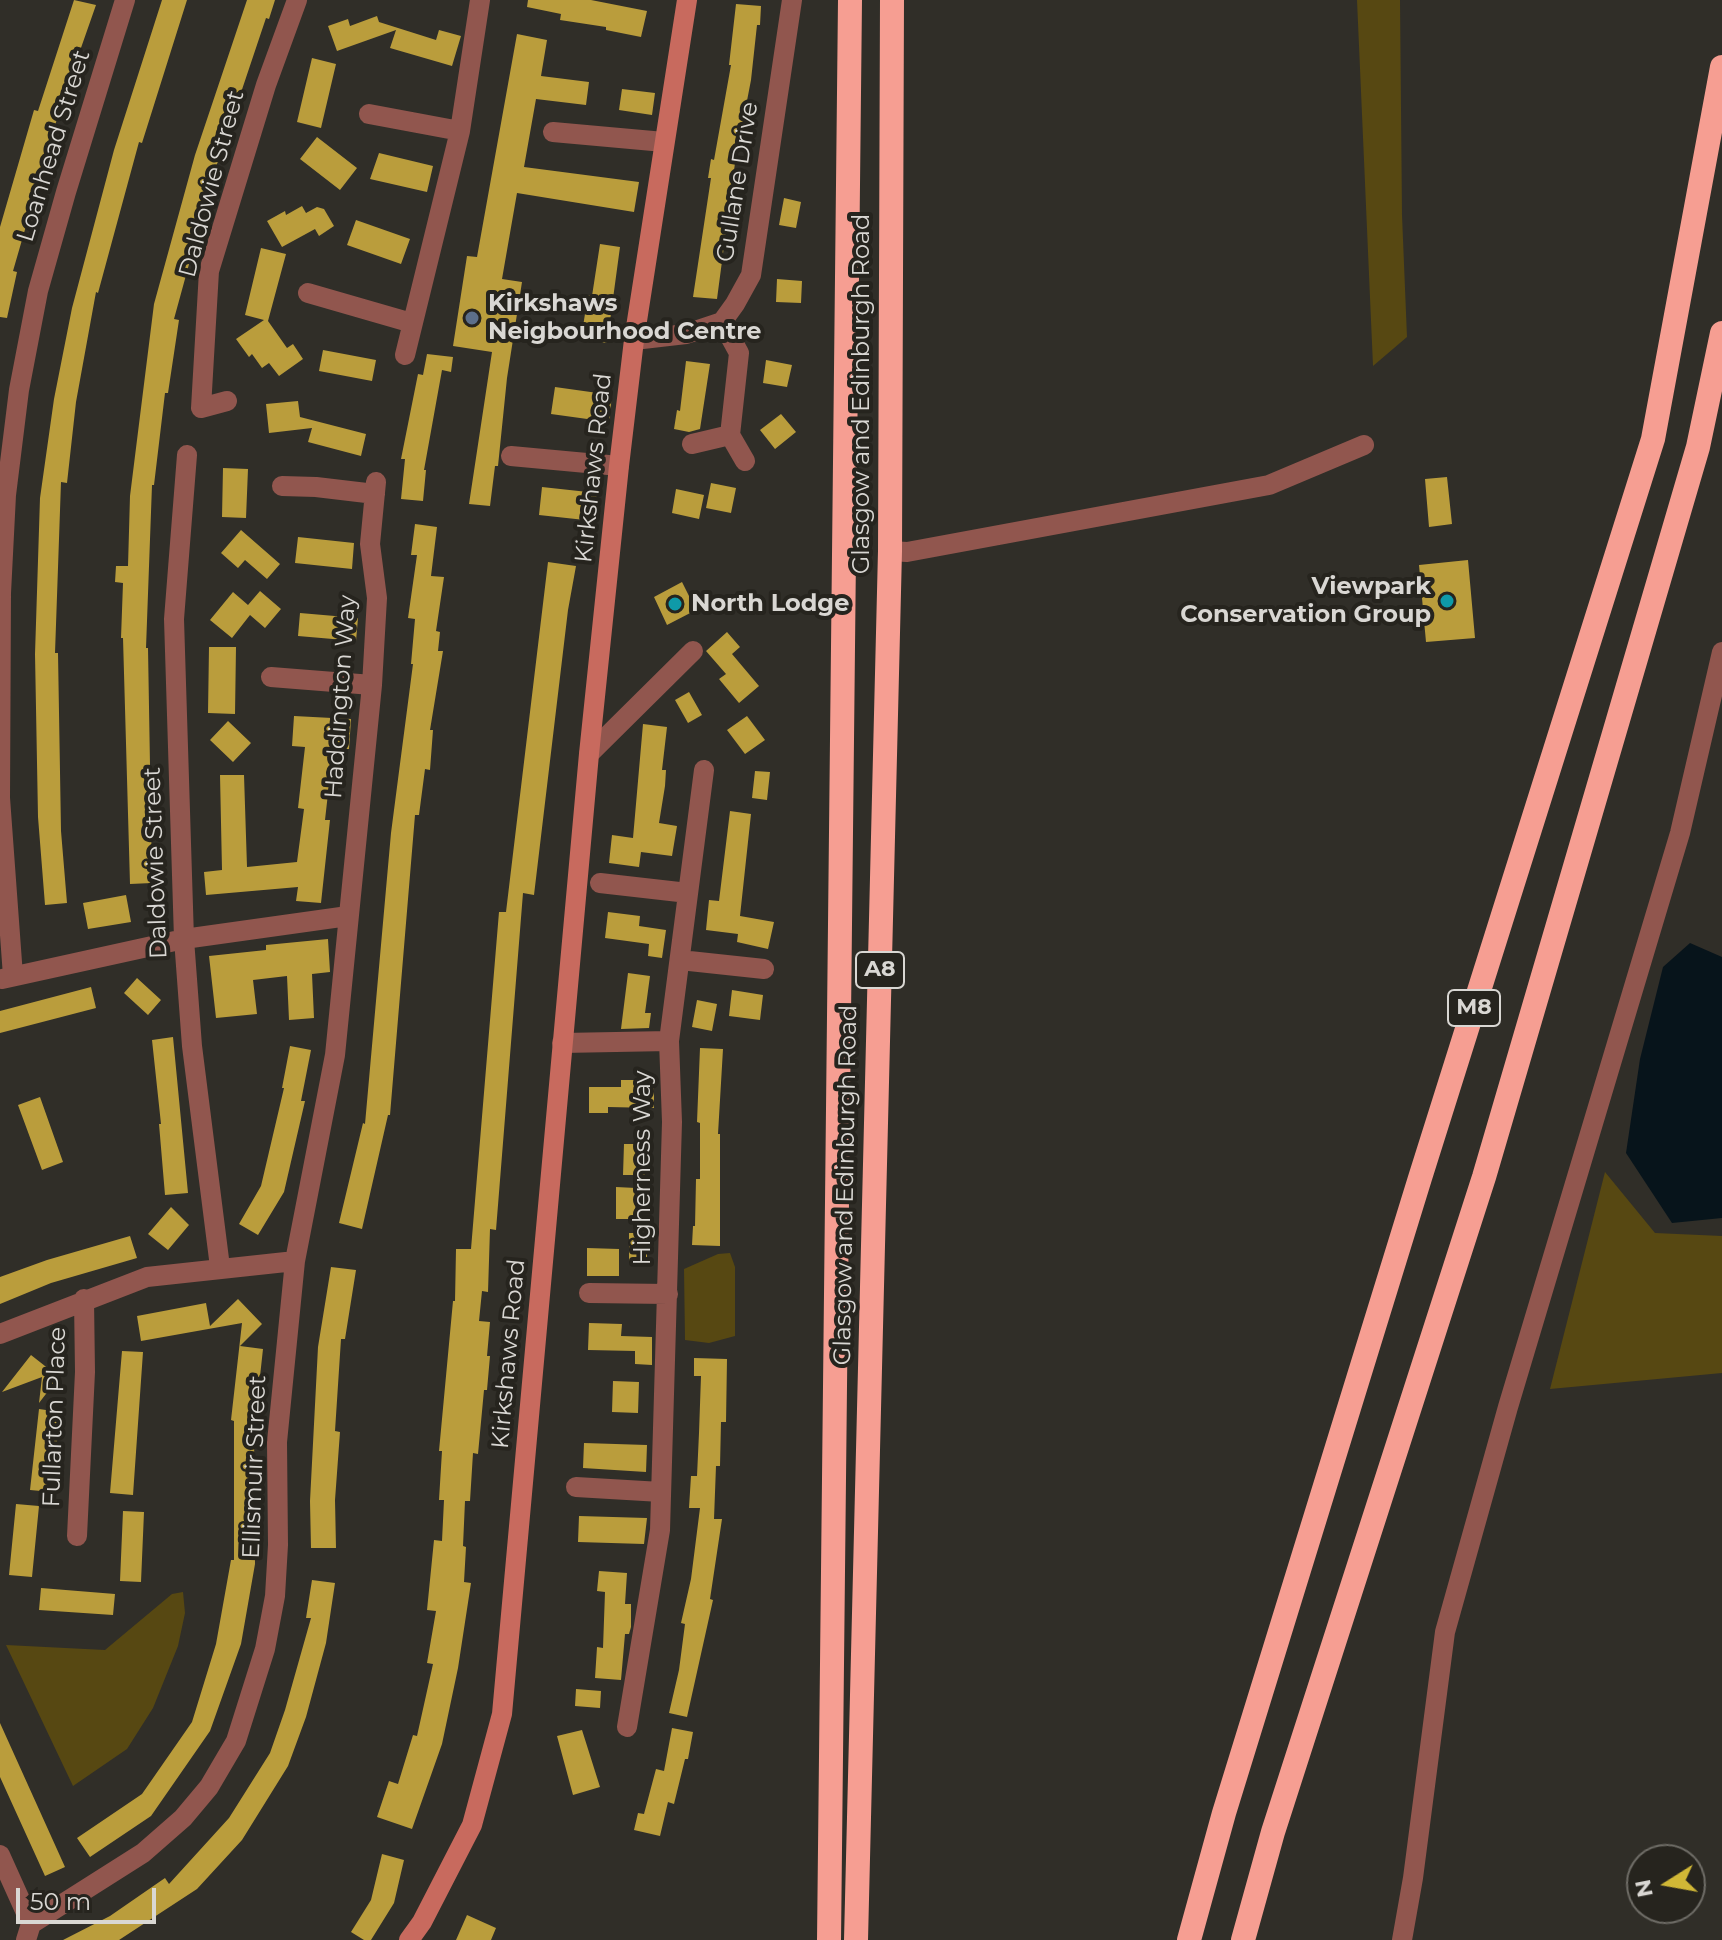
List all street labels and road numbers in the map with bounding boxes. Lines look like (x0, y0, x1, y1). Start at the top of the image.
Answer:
street label: Loanhead Street (11, 47, 97, 245)
street label: Daldowie Street (173, 87, 251, 281)
street label: Gullane Drive (711, 100, 765, 264)
street label: Glasgow and Edinburgh Road (848, 214, 876, 574)
street label: Kirkshaws Road (570, 372, 618, 564)
street label: Haddington Way (320, 594, 362, 800)
street label: Daldowie Street (138, 766, 174, 960)
road number: A8 (856, 952, 904, 988)
road number: M8 (1448, 990, 1500, 1026)
street label: Glasgow and Edinburgh Road (828, 1004, 864, 1366)
street label: Higherness Way (629, 1070, 657, 1266)
street label: Kirkshaws Road (486, 1258, 532, 1450)
street label: Fullarton Place (37, 1326, 73, 1508)
street label: Ellismuir Street (237, 1375, 273, 1559)

